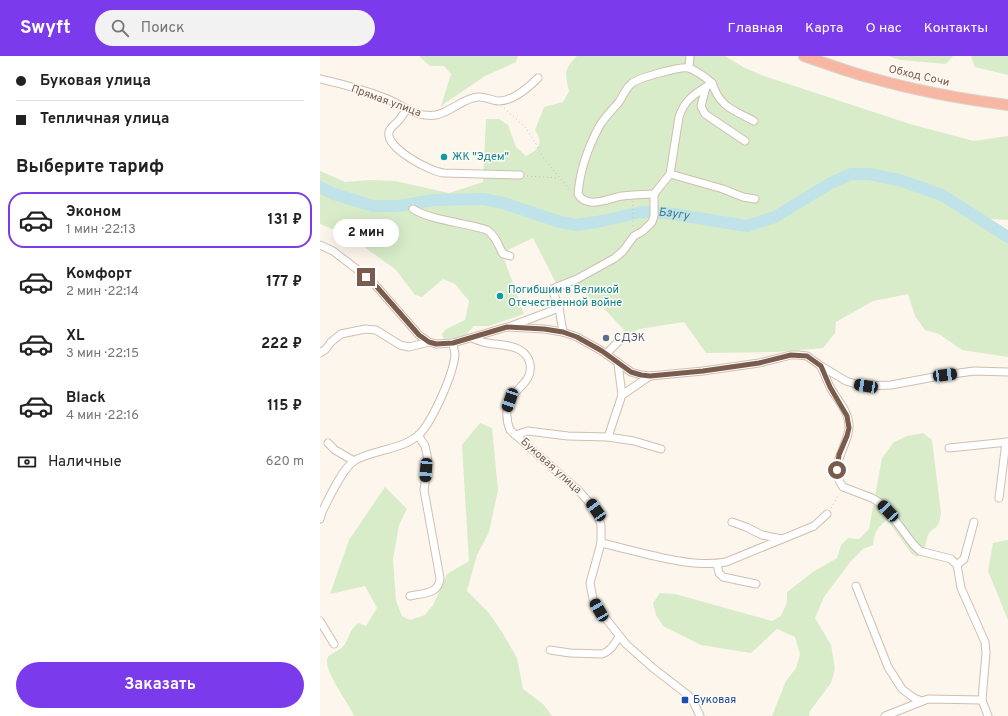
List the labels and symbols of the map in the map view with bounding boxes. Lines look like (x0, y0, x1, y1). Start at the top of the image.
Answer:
street label: Обход Сочи (887, 62, 951, 90)
street label: Прямая улица (349, 82, 423, 120)
place label: ЖК "Эдем" (452, 150, 509, 164)
marker: ЖК "Эдем" (439, 152, 449, 162)
water label: Бзугу (658, 205, 691, 225)
callout: 2 мин (333, 219, 399, 247)
route end (357, 268, 375, 286)
place label: Погибшим в Великой Отечественной войне (508, 283, 622, 310)
marker: Погибшим в Великой Отечественной войне (495, 291, 505, 301)
place label: СДЭК (614, 331, 645, 345)
marker: СДЭК (601, 333, 611, 343)
car (932, 368, 958, 382)
car (853, 378, 879, 394)
car (500, 387, 520, 413)
street label: Буковая улица (517, 435, 585, 497)
car (419, 458, 433, 482)
route start (828, 461, 846, 479)
car (584, 497, 608, 523)
car (875, 498, 901, 524)
car (588, 597, 610, 623)
place label: Буковая (693, 693, 736, 707)
marker: Буковая (680, 695, 690, 705)

